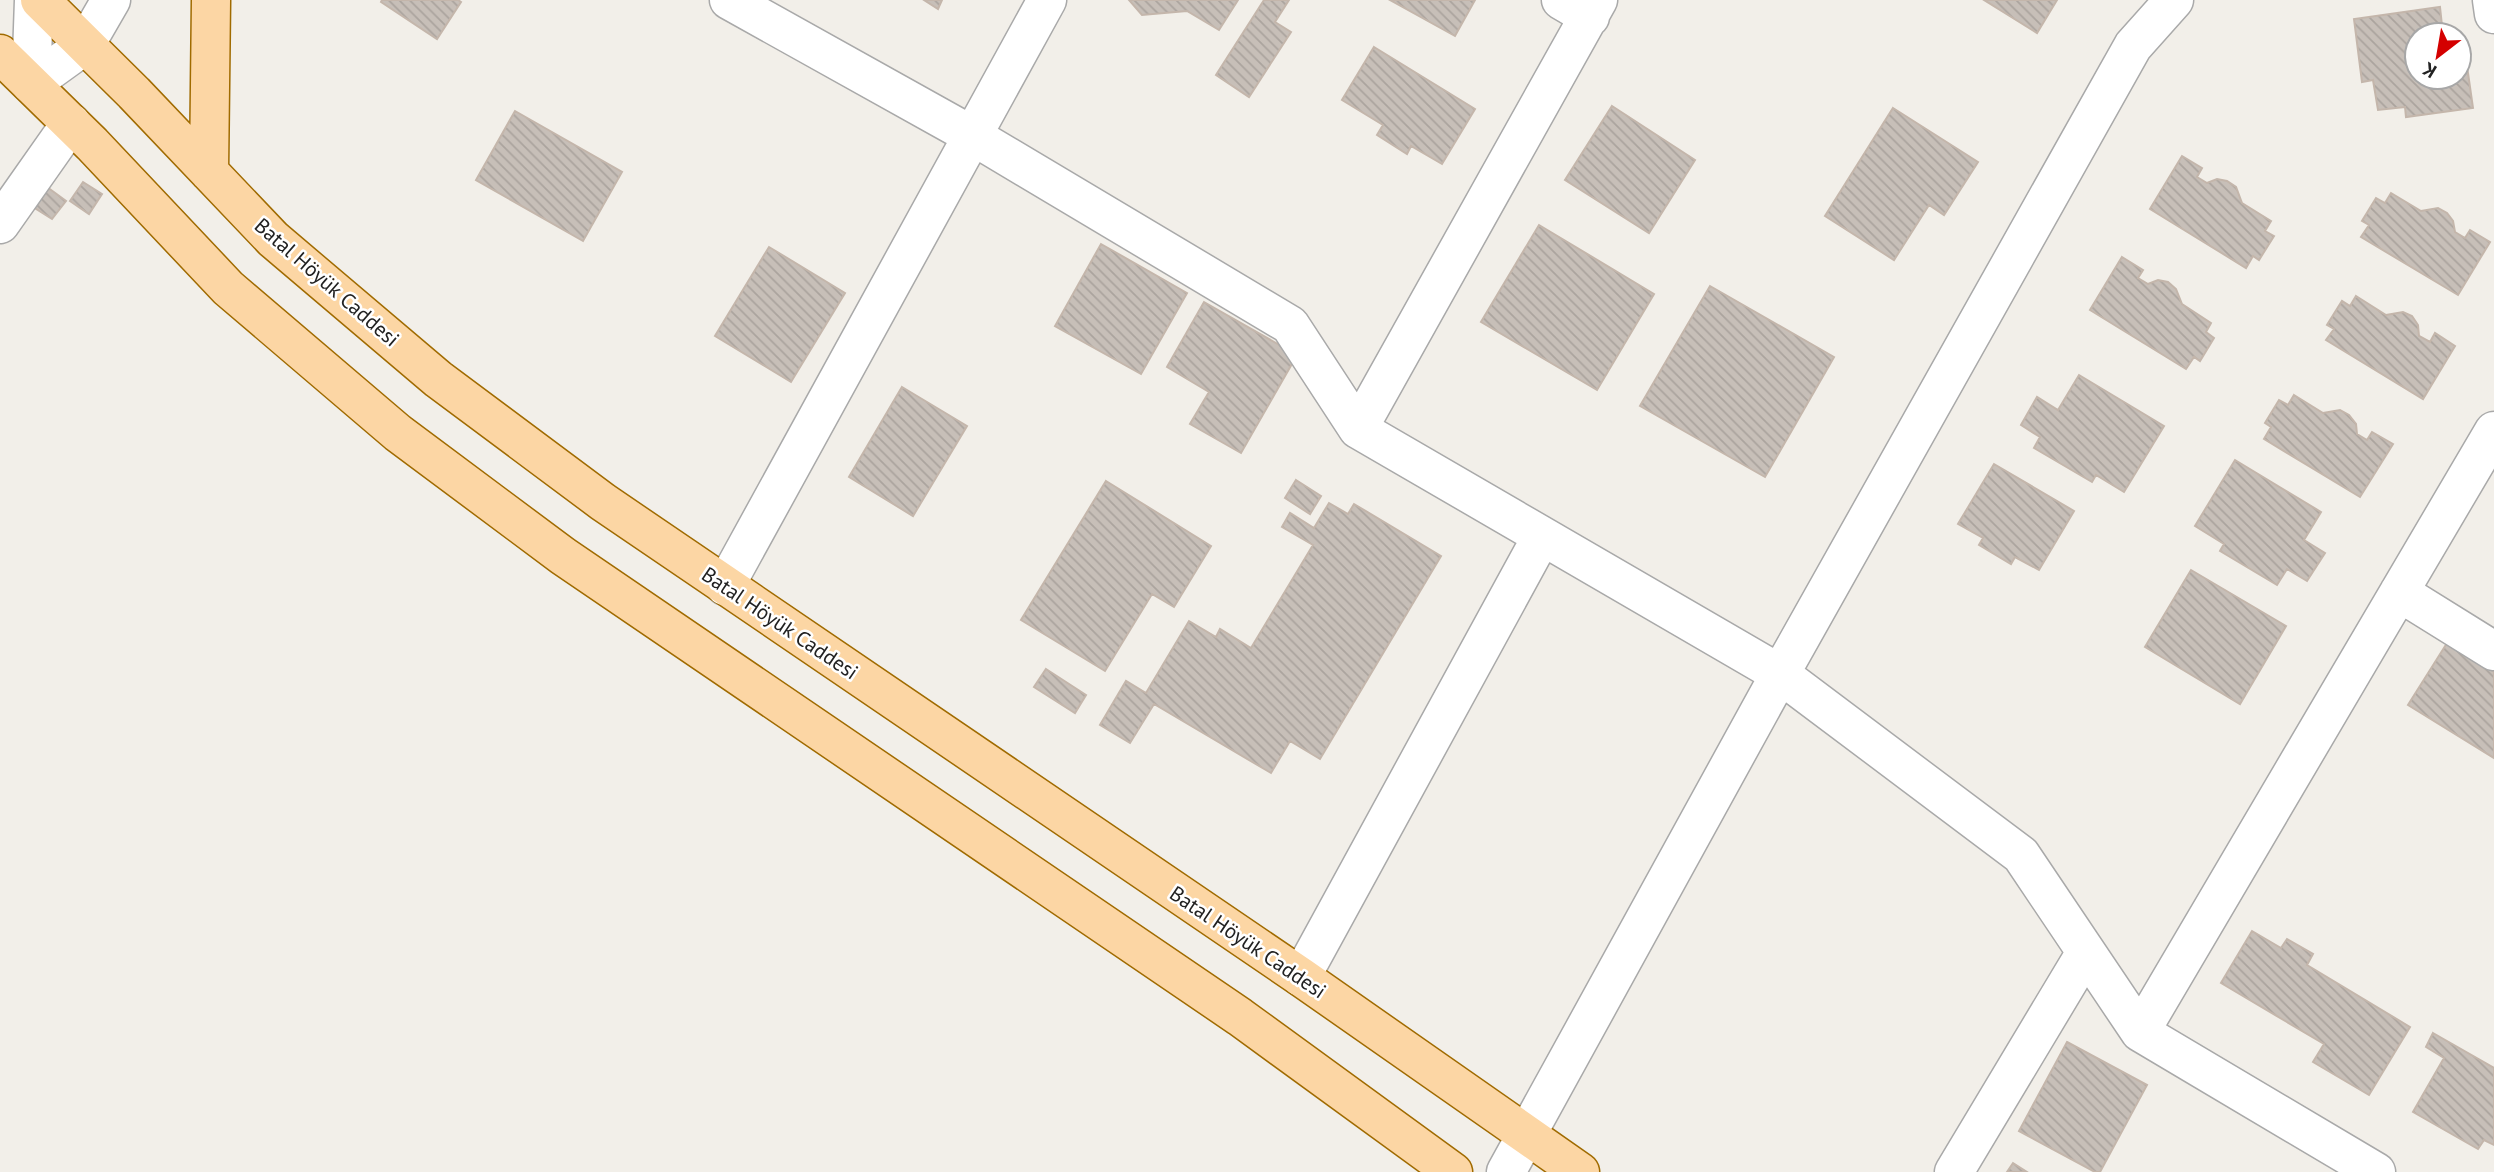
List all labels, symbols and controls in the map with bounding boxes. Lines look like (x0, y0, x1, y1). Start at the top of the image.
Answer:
north arrow (2403, 21, 2473, 91)
text: K (2418, 57, 2440, 84)
street label: Batal Höyük Caddesi (249, 212, 405, 352)
street label: Batal Höyük Caddesi (697, 561, 863, 685)
street label: Batal Höyük Caddesi (1165, 880, 1331, 1004)

